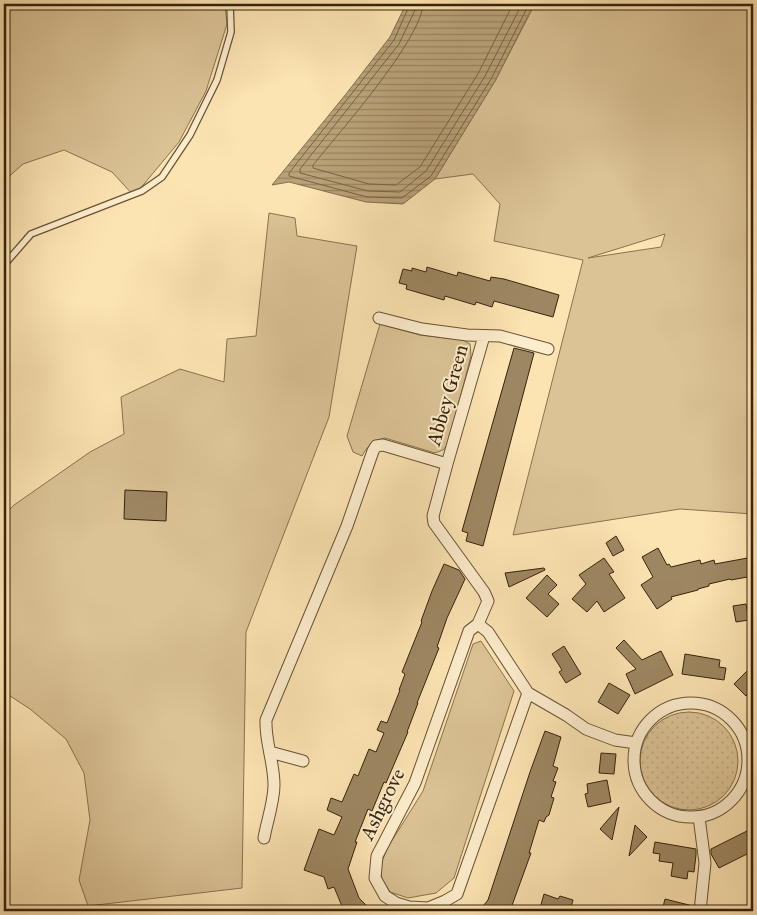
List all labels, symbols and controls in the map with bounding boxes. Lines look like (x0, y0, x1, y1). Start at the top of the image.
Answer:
street label: Abbey Green (421, 341, 473, 449)
street label: Ashgrove (354, 764, 410, 845)

